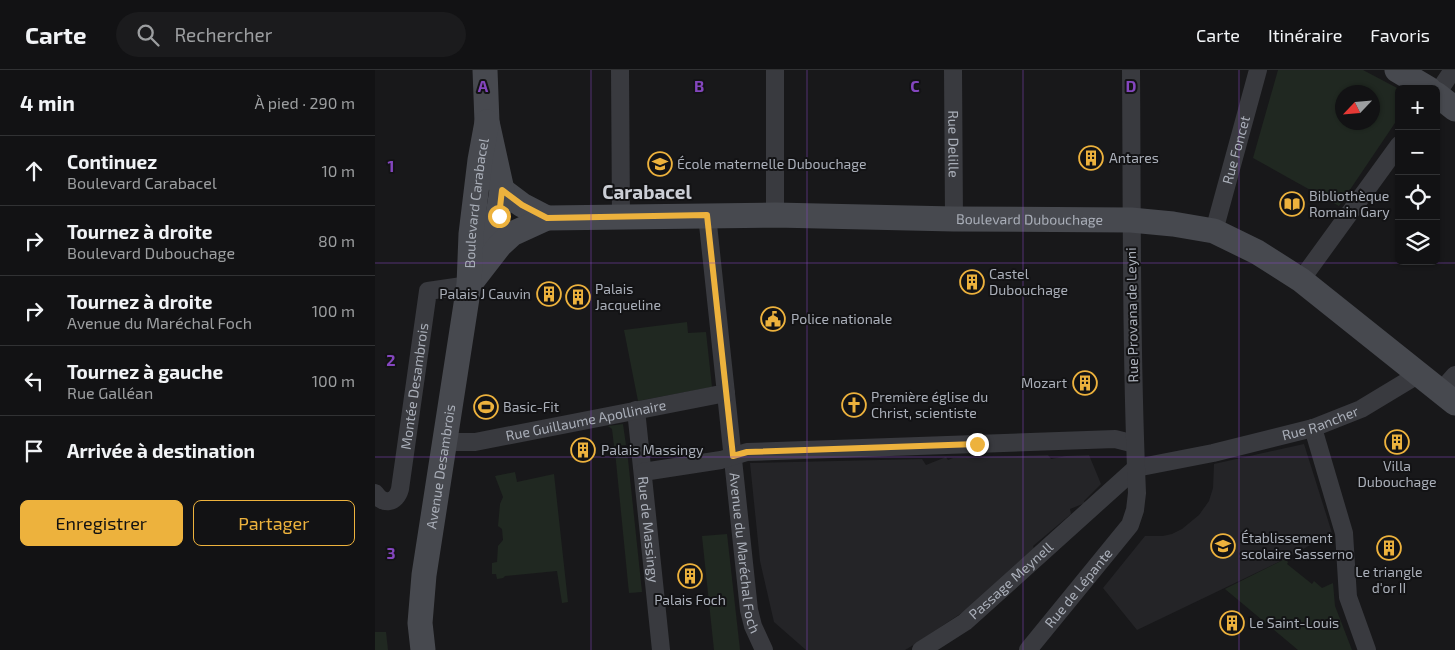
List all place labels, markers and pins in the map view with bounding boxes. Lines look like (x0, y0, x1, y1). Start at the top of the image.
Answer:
building icon: Antares (1078, 145, 1104, 171)
place label: Antares (1109, 149, 1159, 166)
school or university icon: École maternelle Dubouchage (647, 151, 673, 177)
place label: École maternelle Dubouchage (677, 155, 866, 172)
place label: Bibliothèque Romain Gary (1309, 187, 1390, 220)
library icon: Bibliothèque Romain Gary (1279, 191, 1305, 217)
place label: Castel Dubouchage (989, 265, 1068, 298)
building icon: Castel Dubouchage (959, 269, 985, 295)
place label: Palais Jacqueline (595, 280, 661, 313)
building icon: Palais J Cauvin (536, 281, 562, 307)
building icon: Palais Jacqueline (565, 284, 591, 310)
place label: Palais J Cauvin (439, 285, 531, 302)
public building icon: Police nationale (760, 306, 786, 332)
place label: Police nationale (791, 310, 892, 327)
building icon: Mozart (1072, 370, 1098, 396)
place label: Mozart (1021, 374, 1067, 391)
place label: Première église du Christ, scientiste (871, 388, 988, 421)
church icon: Première église du Christ, scientiste (841, 392, 867, 418)
sports icon: Basic-Fit (473, 394, 499, 420)
place label: Basic-Fit (503, 398, 559, 415)
building icon: Villa Dubouchage (1384, 429, 1410, 455)
building icon: Palais Massingy (570, 437, 596, 463)
place label: Palais Massingy (601, 441, 704, 458)
place label: Villa Dubouchage (1357, 457, 1437, 490)
place label: Établissement scolaire Sasserno (1241, 529, 1353, 562)
school or university icon: Établissement scolaire Sasserno (1210, 533, 1236, 559)
building icon: Le triangle d'or II (1376, 535, 1402, 561)
building icon: Palais Foch (677, 563, 703, 589)
place label: Le triangle d'or II (1355, 563, 1423, 596)
place label: Palais Foch (654, 591, 726, 608)
building icon: Le Saint-Louis (1219, 610, 1245, 636)
place label: Le Saint-Louis (1249, 614, 1339, 631)

